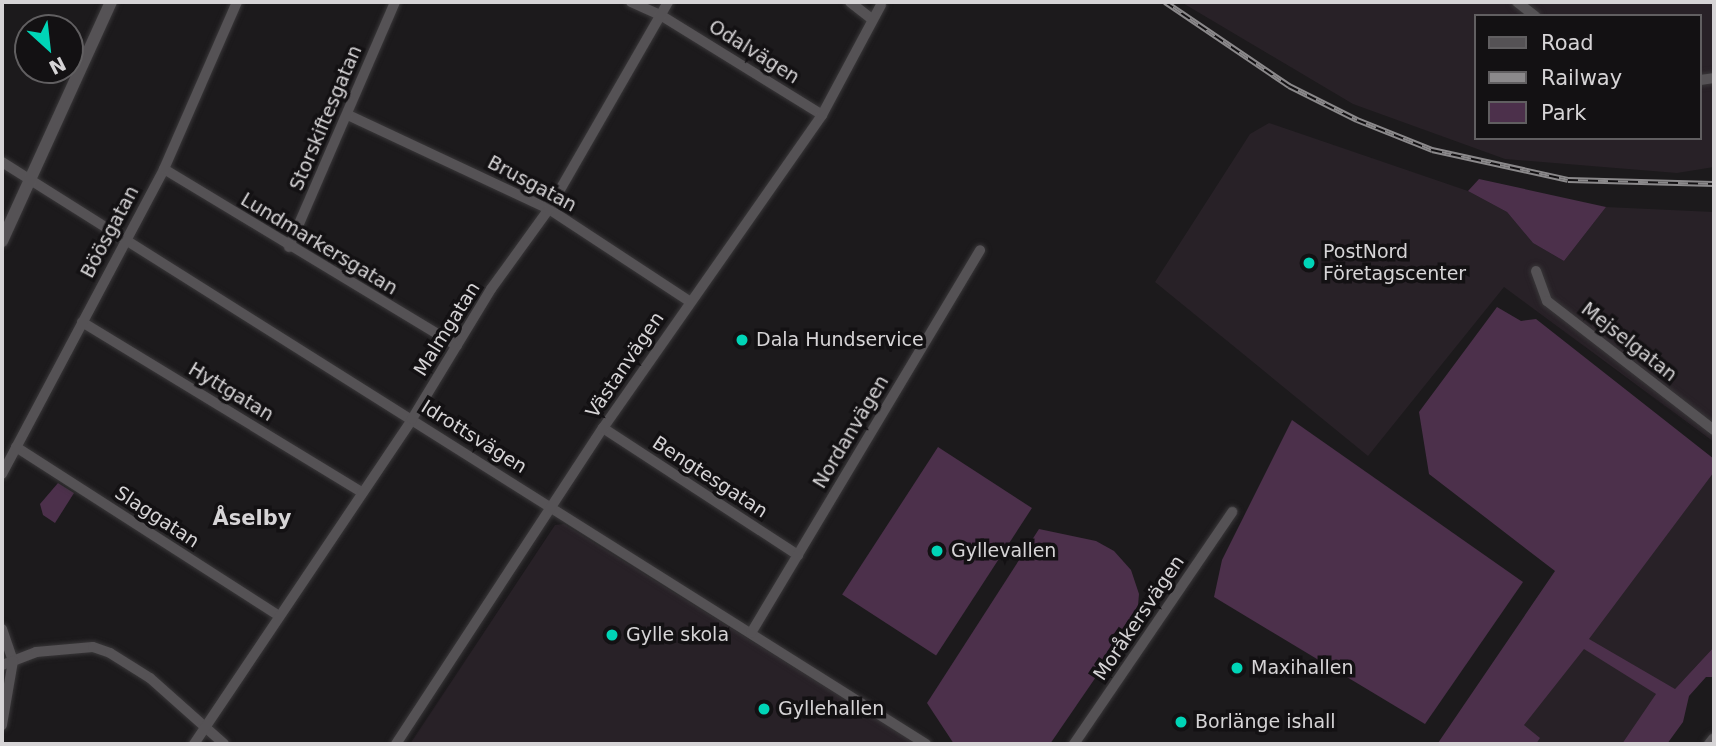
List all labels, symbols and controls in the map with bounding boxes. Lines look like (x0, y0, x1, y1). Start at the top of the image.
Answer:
north arrow (14, 14, 84, 84)
legend (1474, 14, 1702, 140)
street label: Odalvägen (704, 15, 804, 89)
text: Road (1541, 31, 1594, 55)
street label: Storskiftesgatan (285, 42, 367, 194)
text: N (46, 53, 70, 79)
text: Railway (1541, 66, 1622, 90)
text: Park (1541, 101, 1586, 125)
street label: Brusgatan (484, 151, 580, 217)
street label: Böösgatan (76, 182, 144, 282)
street label: Lundmarkersgatan (236, 188, 402, 300)
place label: PostNord Företagscenter (1323, 241, 1466, 285)
marker: PostNord Företagscenter (1301, 255, 1317, 271)
street label: Malmgatan (409, 278, 485, 380)
street label: Mejselgatan (1577, 298, 1681, 386)
street label: Västanvägen (581, 308, 669, 422)
place label: Dala Hundservice (756, 329, 924, 351)
marker: Dala Hundservice (734, 332, 750, 348)
street label: Hyttgatan (184, 358, 278, 426)
street label: Nordanvägen (808, 371, 894, 493)
street label: Idrottsvägen (417, 395, 531, 479)
street label: Bengtesgatan (648, 431, 772, 523)
street label: Slaggatan (111, 481, 203, 553)
district label: Åselby (213, 505, 291, 531)
place label: Gyllevallen (951, 540, 1056, 562)
marker: Gyllevallen (929, 543, 945, 559)
street label: Moråkersvägen (1089, 551, 1189, 685)
place label: Gylle skola (626, 624, 729, 646)
marker: Gylle skola (604, 627, 620, 643)
place label: Maxihallen (1251, 657, 1354, 679)
marker: Maxihallen (1229, 660, 1245, 676)
place label: Gyllehallen (778, 698, 884, 720)
marker: Gyllehallen (756, 701, 772, 717)
place label: Borlänge ishall (1195, 711, 1336, 733)
marker: Borlänge ishall (1173, 714, 1189, 730)

